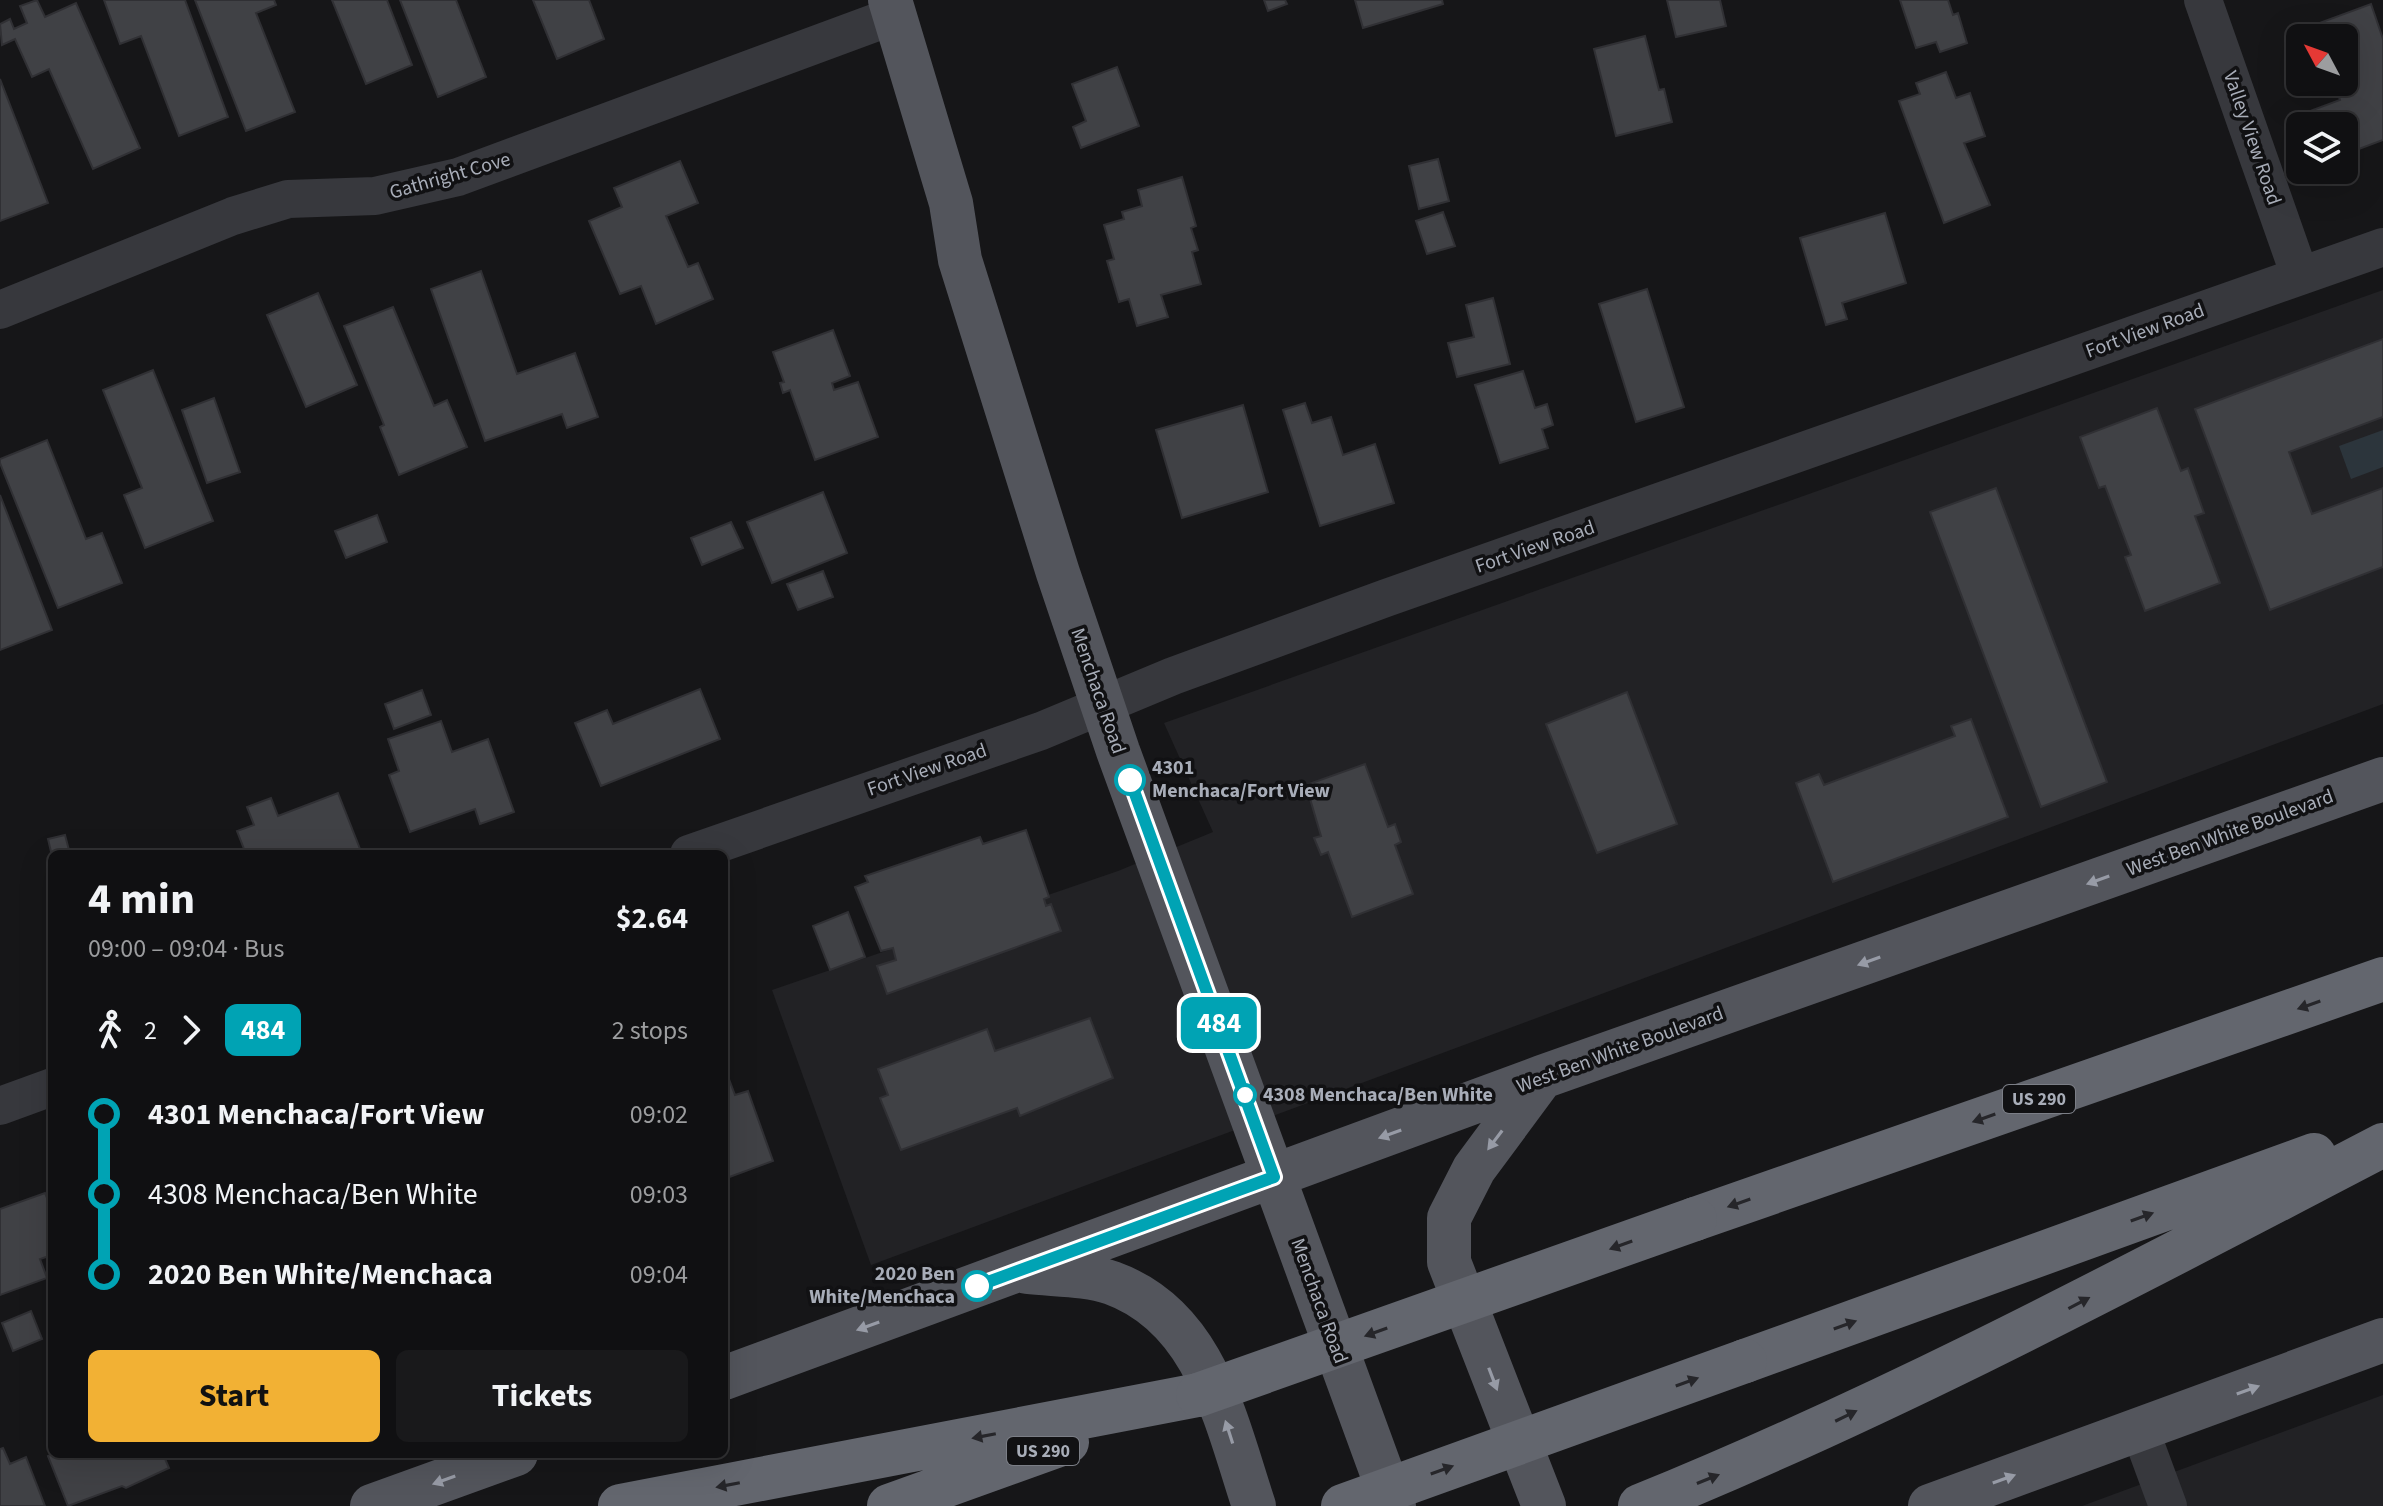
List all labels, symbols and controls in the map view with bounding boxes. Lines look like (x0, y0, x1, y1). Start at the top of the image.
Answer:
north arrow (2286, 24, 2358, 96)
map controls (2286, 24, 2358, 184)
street label: Valley View Road (2216, 67, 2288, 209)
button: layers (2286, 112, 2358, 184)
street label: Gathright Cove (386, 145, 514, 207)
street label: Fort View Road (2082, 297, 2208, 365)
street label: Fort View Road (1471, 513, 1599, 581)
street label: Menchaca Road (1063, 624, 1133, 758)
street label: Fort View Road (863, 736, 991, 804)
place label: 4301 Menchaca/Fort View (1152, 754, 1331, 805)
marker: 4301 Menchaca/Fort View (1115, 765, 1145, 795)
street label: West Ben White Boulevard (2123, 782, 2337, 884)
text: 4 min (88, 868, 195, 931)
one-way arrow (2086, 874, 2110, 886)
text: $2.64 (616, 897, 688, 940)
text: 09:00 – 09:04 · Bus (88, 930, 284, 967)
one-way arrow (1857, 955, 1881, 968)
line badge: 484 (1173, 997, 1265, 1049)
street label: West Ben White Boulevard (1513, 999, 1727, 1101)
one-way arrow (2297, 999, 2321, 1011)
text: 484 (1197, 1003, 1241, 1043)
icon: walk (88, 1008, 132, 1052)
icon: forward (169, 1008, 213, 1052)
text: 484 (241, 1010, 285, 1050)
text: 2 (144, 1012, 157, 1049)
text: 2 stops (612, 1012, 688, 1049)
place label: 4308 Menchaca/Ben White (1263, 1081, 1493, 1109)
marker: 4308 Menchaca/Ben White (1234, 1084, 1256, 1106)
road number: US 290 (2003, 1085, 2075, 1113)
text: 4301 Menchaca/Fort View (148, 1093, 484, 1136)
text: 09:02 (630, 1096, 688, 1133)
one-way arrow (1972, 1112, 1996, 1124)
one-way arrow (1378, 1128, 1402, 1141)
one-way arrow (1487, 1129, 1503, 1151)
text: 4308 Menchaca/Ben White (148, 1173, 478, 1216)
text: 09:03 (630, 1176, 688, 1213)
one-way arrow (1727, 1198, 1751, 1210)
one-way arrow (2130, 1210, 2154, 1223)
street label: Menchaca Road (1283, 1234, 1355, 1368)
one-way arrow (1609, 1239, 1633, 1251)
text: 2020 Ben White/Menchaca (148, 1253, 493, 1296)
text: 09:04 (630, 1256, 688, 1293)
place label: 2020 Ben White/Menchaca (809, 1260, 955, 1311)
marker: 2020 Ben White/Menchaca (962, 1271, 992, 1301)
one-way arrow (2068, 1296, 2091, 1309)
one-way arrow (1833, 1318, 1857, 1331)
one-way arrow (856, 1321, 880, 1333)
one-way arrow (1364, 1326, 1388, 1339)
button: Start (88, 1350, 380, 1442)
button: Tickets (396, 1350, 688, 1442)
one-way arrow (1487, 1367, 1500, 1391)
one-way arrow (1675, 1375, 1699, 1388)
one-way arrow (2236, 1383, 2260, 1396)
one-way arrow (1834, 1409, 1857, 1423)
one-way arrow (1222, 1420, 1235, 1444)
one-way arrow (971, 1431, 996, 1443)
road number: US 290 (1007, 1437, 1079, 1465)
one-way arrow (1431, 1463, 1455, 1476)
one-way arrow (1696, 1472, 1720, 1485)
one-way arrow (1992, 1473, 2016, 1485)
one-way arrow (432, 1474, 456, 1487)
one-way arrow (715, 1480, 740, 1492)

